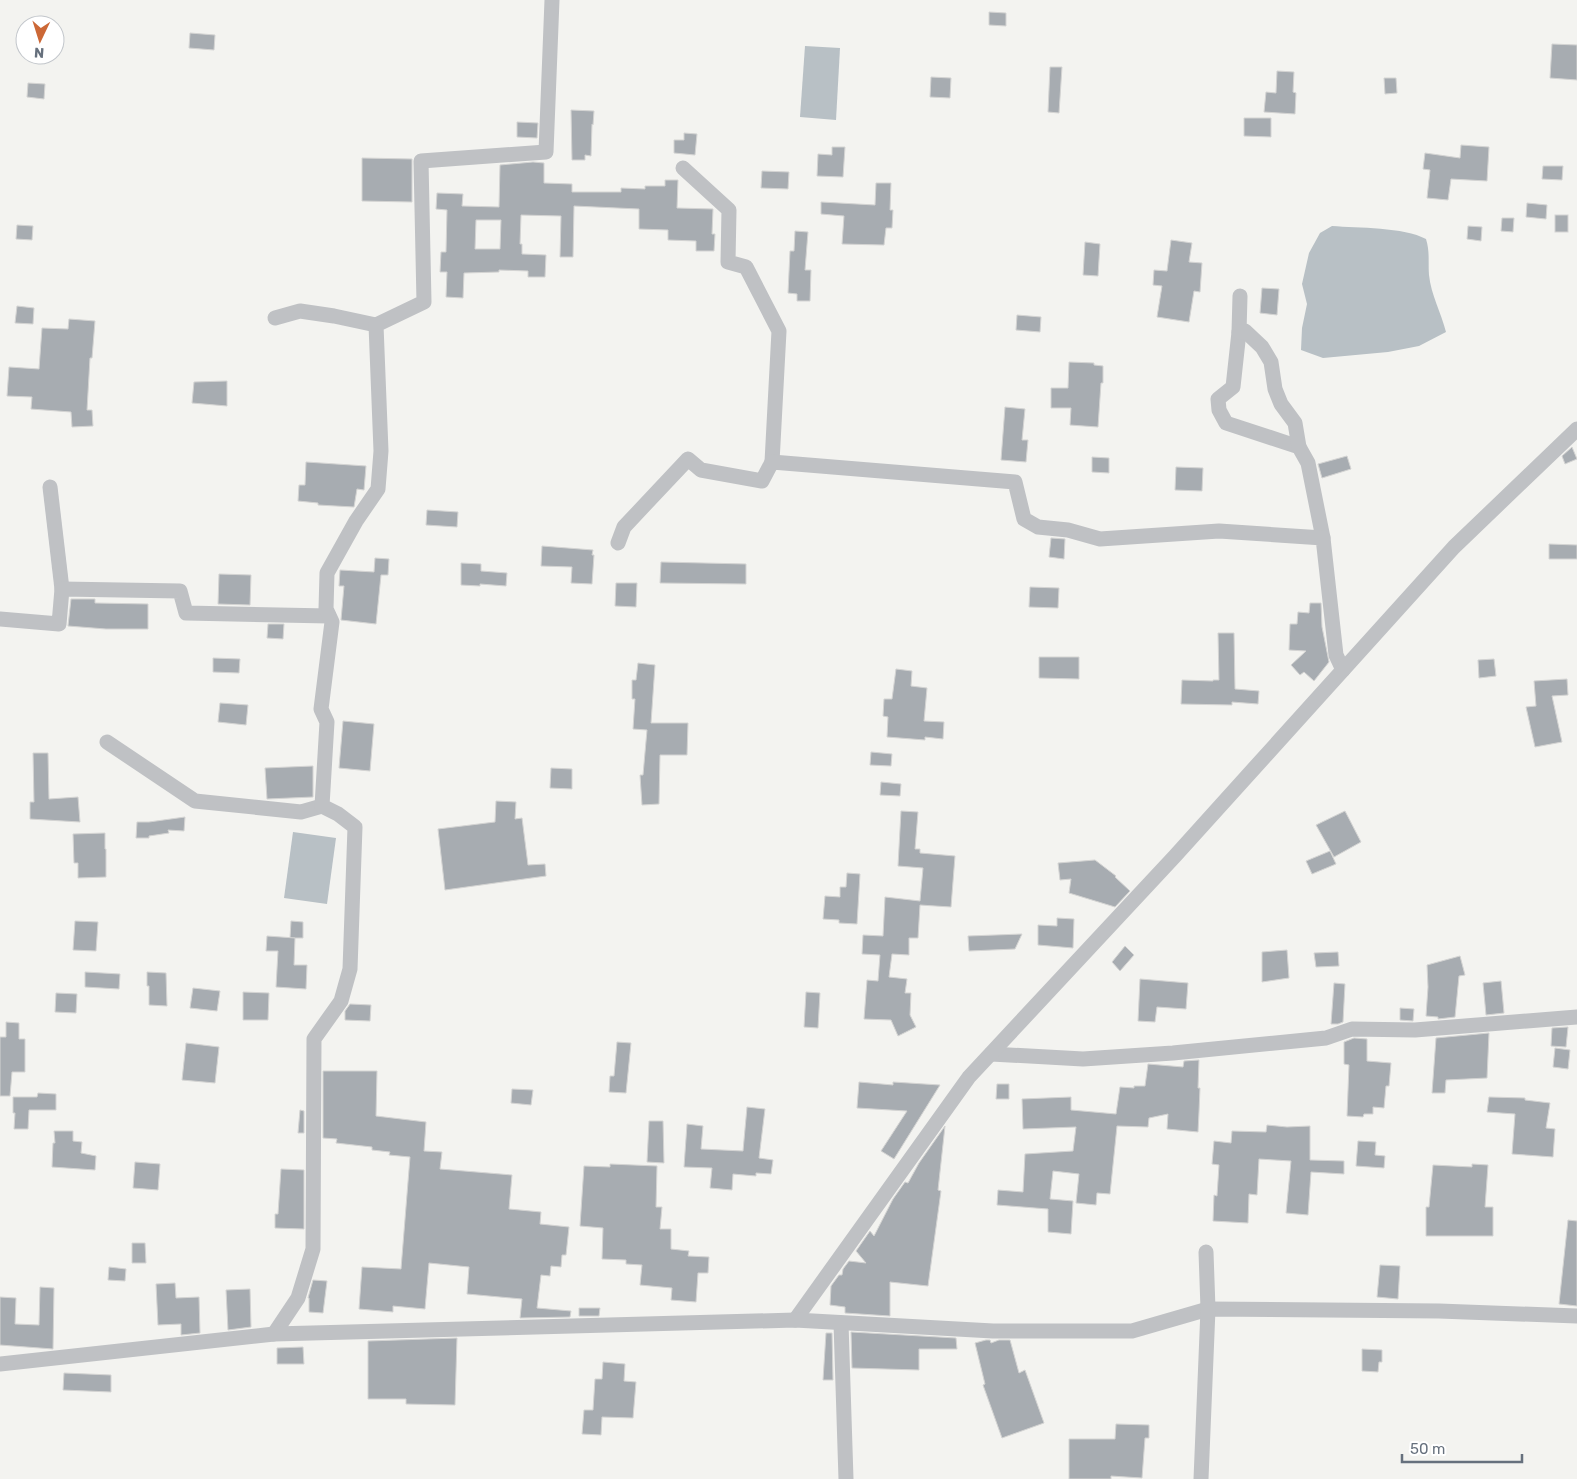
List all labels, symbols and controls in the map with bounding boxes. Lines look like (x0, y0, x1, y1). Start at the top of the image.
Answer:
north arrow (15, 15, 65, 65)
text: N (34, 44, 45, 61)
scale bar (1402, 1432, 1522, 1464)
text: 50 m (1410, 1440, 1445, 1458)

